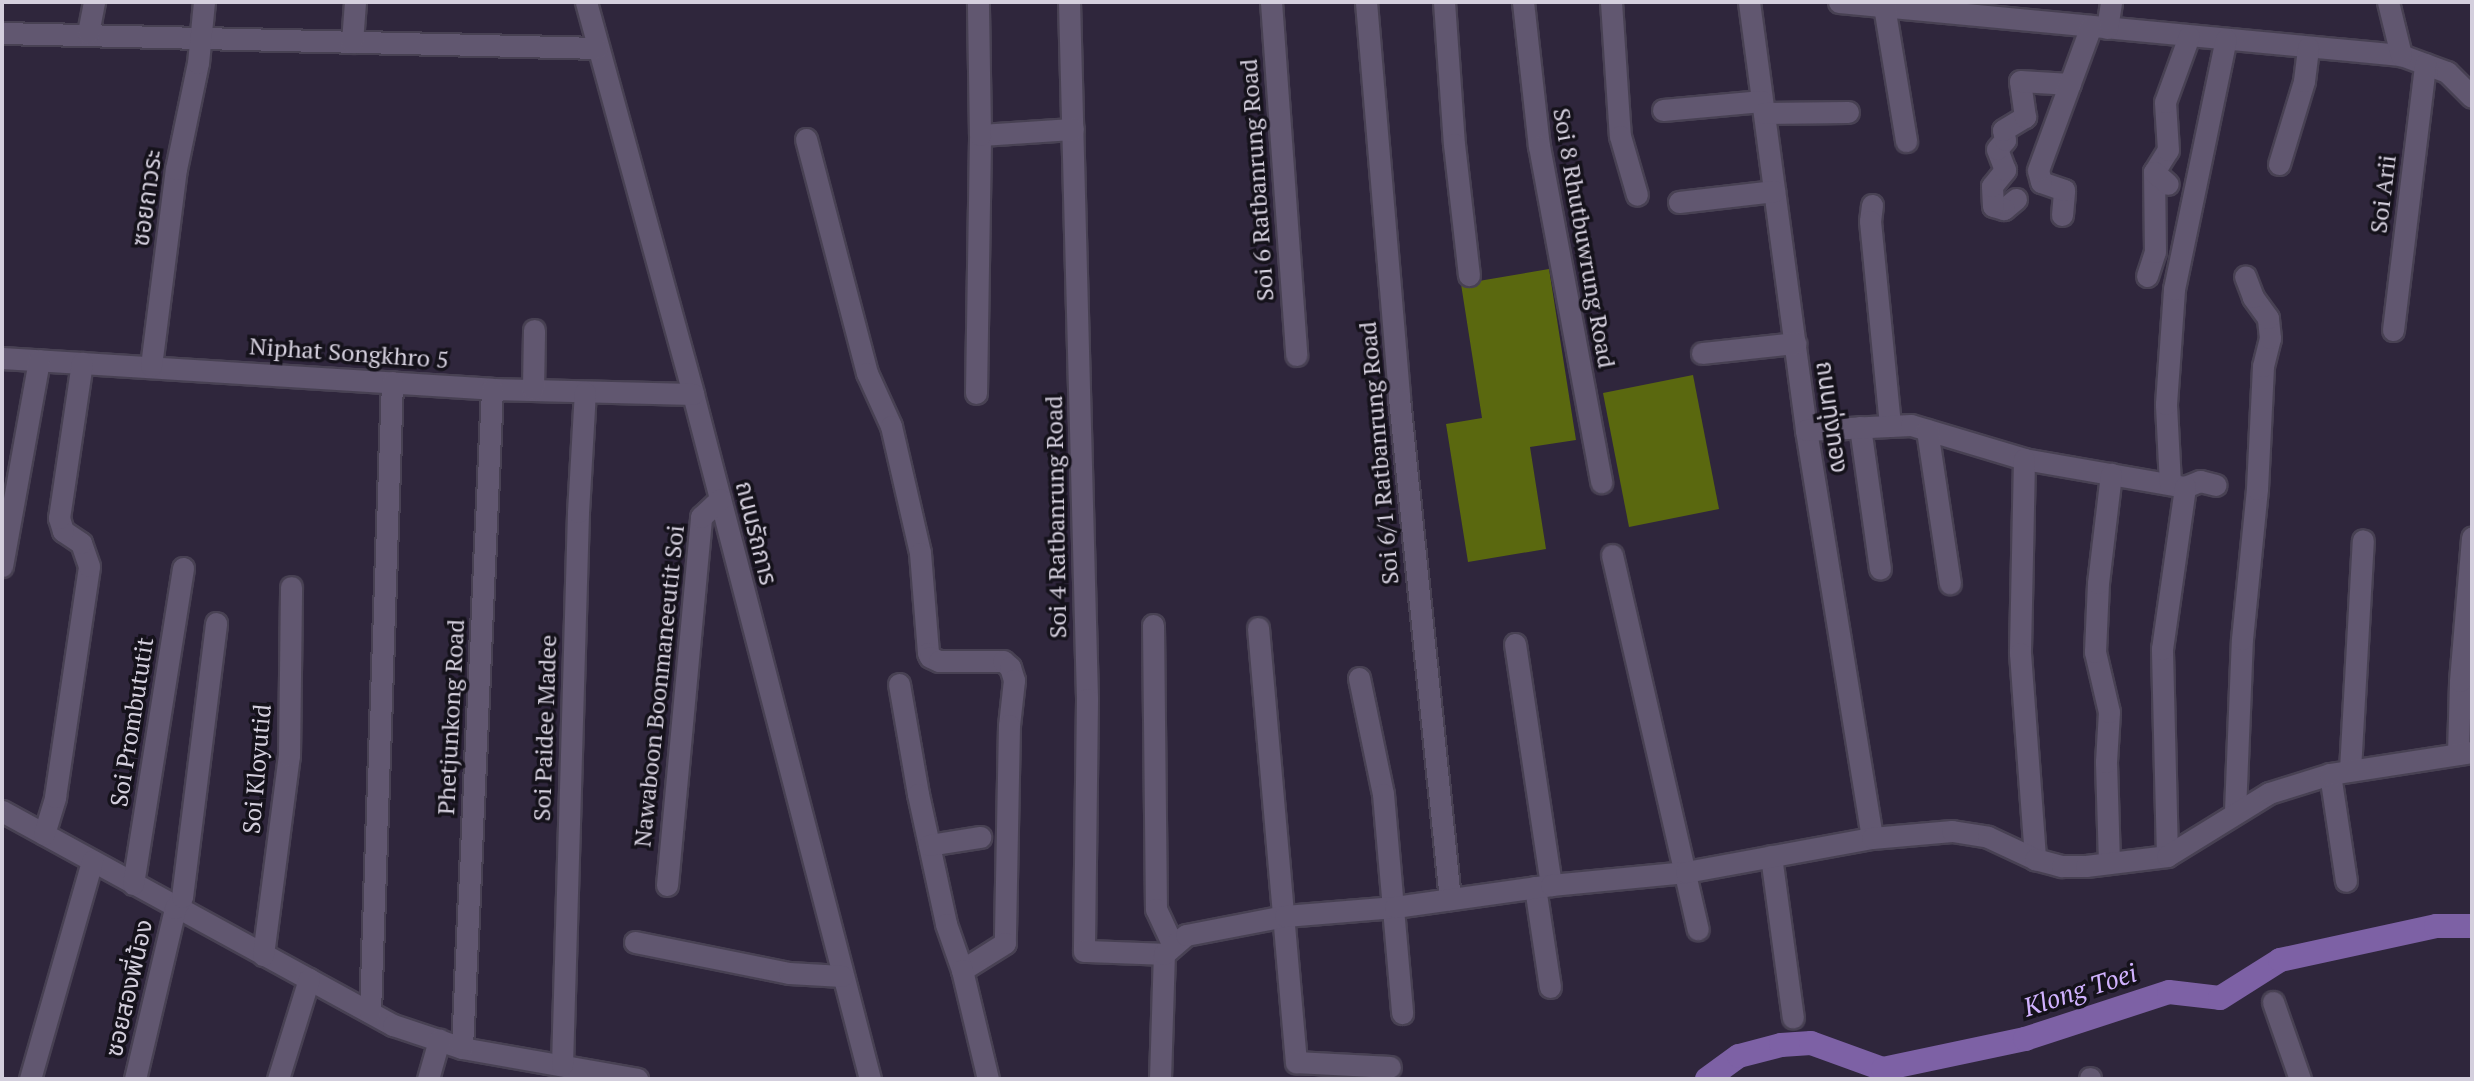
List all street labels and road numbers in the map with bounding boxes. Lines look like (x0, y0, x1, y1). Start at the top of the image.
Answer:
street label: Soi 6 Ratbanrung Road (1234, 58, 1280, 302)
street label: Soi 8 Rhutbuwrung Road (1547, 106, 1621, 370)
street label: ซอยถาวระ (126, 148, 168, 248)
street label: Soi Arii (2364, 153, 2402, 235)
street label: Soi 6/1 Ratbanrung Road (1353, 320, 1405, 586)
street label: Niphat Songkhro 5 (248, 332, 450, 374)
street label: ถนนทุ่งทอง (1810, 359, 1854, 475)
street label: Soi 4 Ratbanrung Road (1039, 395, 1073, 639)
street label: ถนนรัถการ (729, 478, 783, 588)
street label: Nawaboon Boonmaneeutit Soi (628, 523, 690, 849)
street label: Phetjunkong Road (431, 618, 471, 816)
street label: Soi Paidee Madee (527, 634, 563, 822)
street label: Soi Prombututit (104, 635, 160, 809)
street label: Soi Kloyutid (237, 703, 277, 835)
street label: ซอยสองพี่น้อง (99, 917, 159, 1059)

